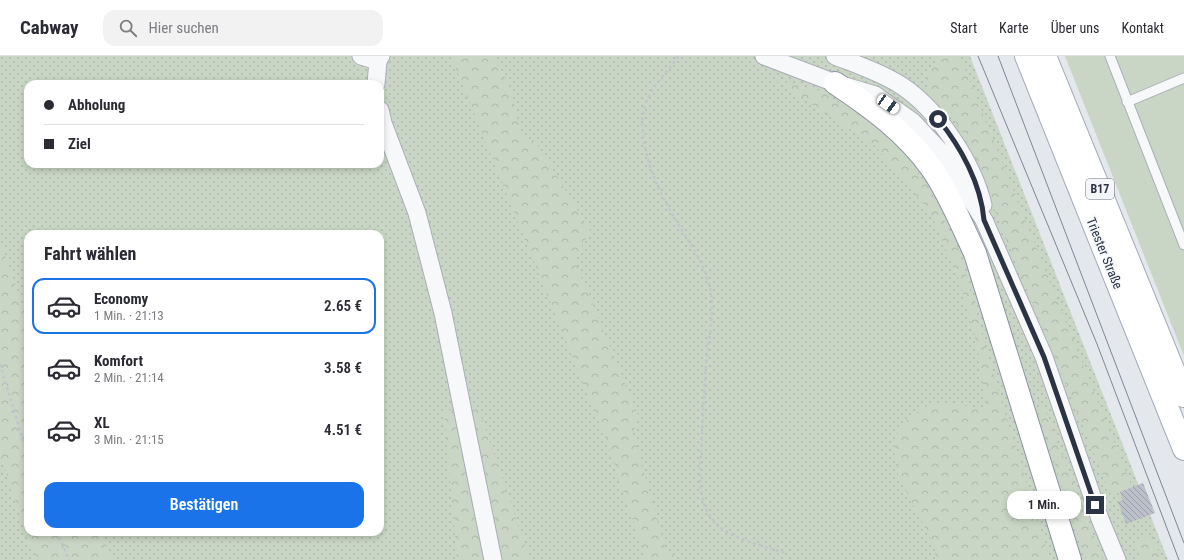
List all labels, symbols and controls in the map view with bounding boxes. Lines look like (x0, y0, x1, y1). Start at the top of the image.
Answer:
search box (103, 10, 383, 46)
text: Cabway (20, 16, 79, 39)
icon: search (117, 17, 139, 39)
text: Hier suchen (149, 19, 219, 37)
text: Start (950, 20, 977, 36)
text: Karte (999, 20, 1029, 36)
text: Über uns (1051, 20, 1099, 36)
text: Kontakt (1121, 20, 1164, 36)
car (875, 92, 901, 116)
text: Abholung (68, 96, 125, 114)
route start (929, 110, 947, 128)
text: Ziel (68, 135, 91, 153)
road number: B17 (1086, 179, 1114, 199)
street label: Triester Straße (1083, 215, 1126, 291)
text: Fahrt wählen (44, 243, 136, 264)
icon: car (46, 288, 82, 324)
text: Economy (94, 290, 148, 308)
text: 2.65 € (324, 297, 362, 315)
text: 1 Min. · 21:13 (94, 308, 164, 323)
icon: car (46, 350, 82, 386)
text: Komfort (94, 352, 143, 370)
text: 3.58 € (324, 359, 362, 377)
text: 2 Min. · 21:14 (94, 370, 164, 385)
icon: car (46, 412, 82, 448)
text: XL (94, 414, 110, 432)
text: 4.51 € (324, 421, 362, 439)
text: 3 Min. · 21:15 (94, 432, 164, 447)
button: Bestätigen (44, 482, 364, 528)
callout: 1 Min. (1007, 491, 1081, 519)
route end (1086, 496, 1104, 514)
text: 1 Min. (1028, 497, 1060, 512)

